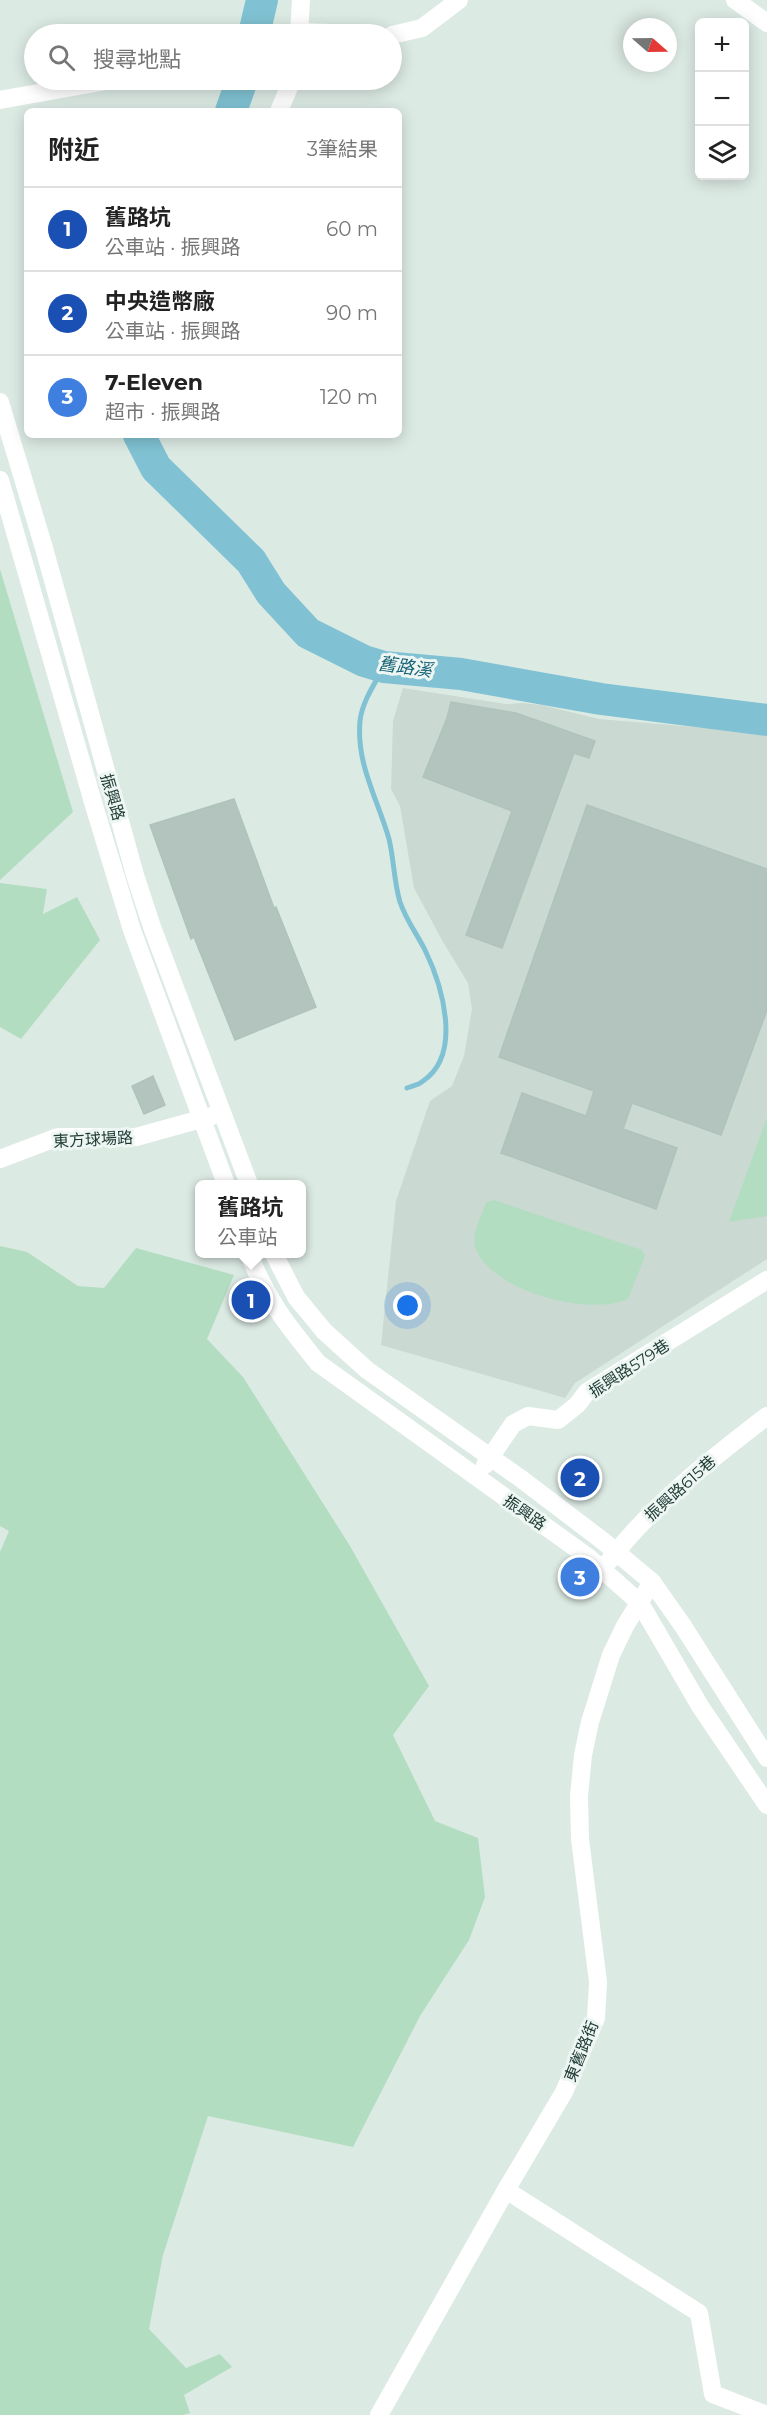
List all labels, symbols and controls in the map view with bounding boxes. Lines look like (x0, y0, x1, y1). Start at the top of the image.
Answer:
north arrow (623, 18, 677, 72)
map controls (695, 18, 749, 180)
button: + (695, 18, 749, 72)
search box (24, 24, 402, 90)
icon: search (45, 41, 78, 74)
text: 搜尋地點 (93, 46, 181, 73)
button: − (695, 72, 749, 126)
button: layers (695, 126, 749, 180)
text: 附近 (48, 134, 100, 166)
text: 3筆結果 (307, 137, 378, 161)
text: 舊路坑 (105, 204, 171, 231)
text: 1 (64, 217, 71, 241)
text: 60 m (326, 217, 378, 241)
text: 公車站 · 振興路 (105, 235, 241, 259)
text: 中央造幣廠 (105, 288, 215, 315)
text: 2 (62, 301, 73, 325)
text: 90 m (326, 301, 378, 325)
text: 公車站 · 振興路 (105, 319, 241, 343)
text: 7-Eleven (105, 369, 203, 396)
text: 3 (62, 385, 73, 409)
text: 120 m (320, 385, 378, 409)
text: 超市 · 振興路 (105, 400, 221, 424)
water label: 舊路溪 (377, 652, 436, 682)
street label: 振興路 (97, 771, 128, 823)
street label: 東方球場路 (53, 1128, 133, 1151)
popup (195, 1180, 306, 1258)
text: 舊路坑 (217, 1194, 284, 1221)
text: 公車站 (217, 1225, 277, 1249)
pin: 1 (232, 1278, 270, 1322)
your location (393, 1291, 422, 1320)
street label: 振興路579巷 (586, 1335, 673, 1401)
street label: 振興路615巷 (641, 1452, 720, 1525)
pin: 2 (560, 1456, 600, 1500)
street label: 振興路 (500, 1491, 550, 1534)
pin: 3 (560, 1554, 600, 1600)
street label: 東舊路街 (561, 2018, 602, 2084)

